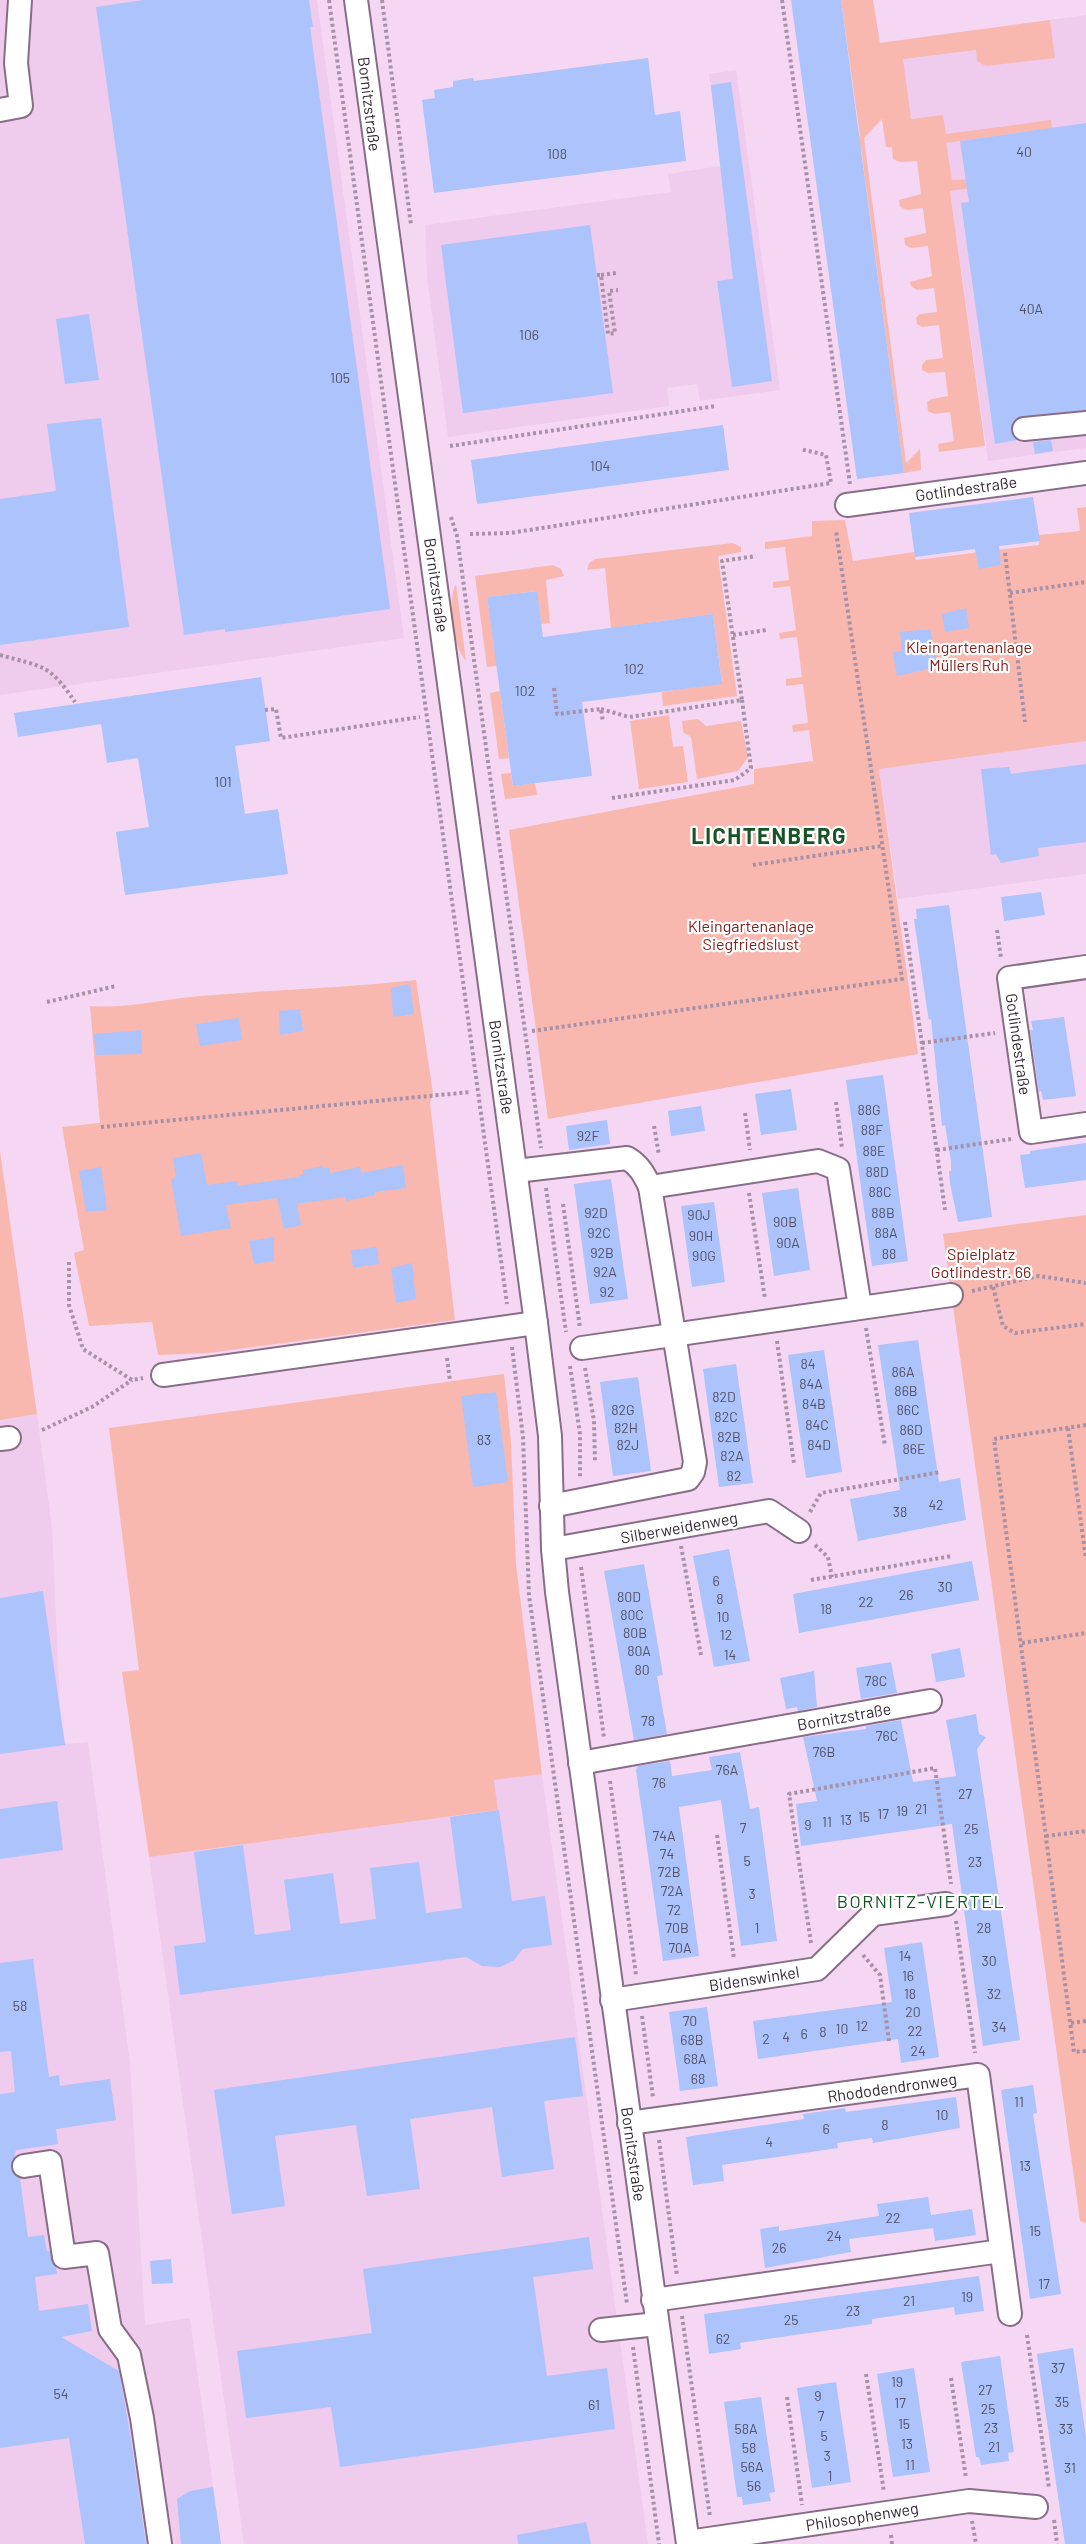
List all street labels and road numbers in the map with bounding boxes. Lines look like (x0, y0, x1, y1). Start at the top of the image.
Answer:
street label: Bornitzstraße (355, 56, 385, 152)
street label: Gotlindestraße (914, 471, 1018, 505)
street label: Bornitzstraße (421, 537, 453, 633)
street label: Gotlindestraße (1002, 992, 1036, 1096)
street label: Bornitzstraße (486, 1019, 518, 1115)
street label: Silberweidenweg (619, 1507, 739, 1547)
street label: Bornitzstraße (796, 1698, 892, 1734)
street label: Bidenswinkel (707, 1961, 801, 1995)
street label: Rhododendronweg (826, 2069, 958, 2105)
street label: Bornitzstraße (618, 2106, 650, 2202)
street label: Philosophenweg (804, 2498, 920, 2534)

